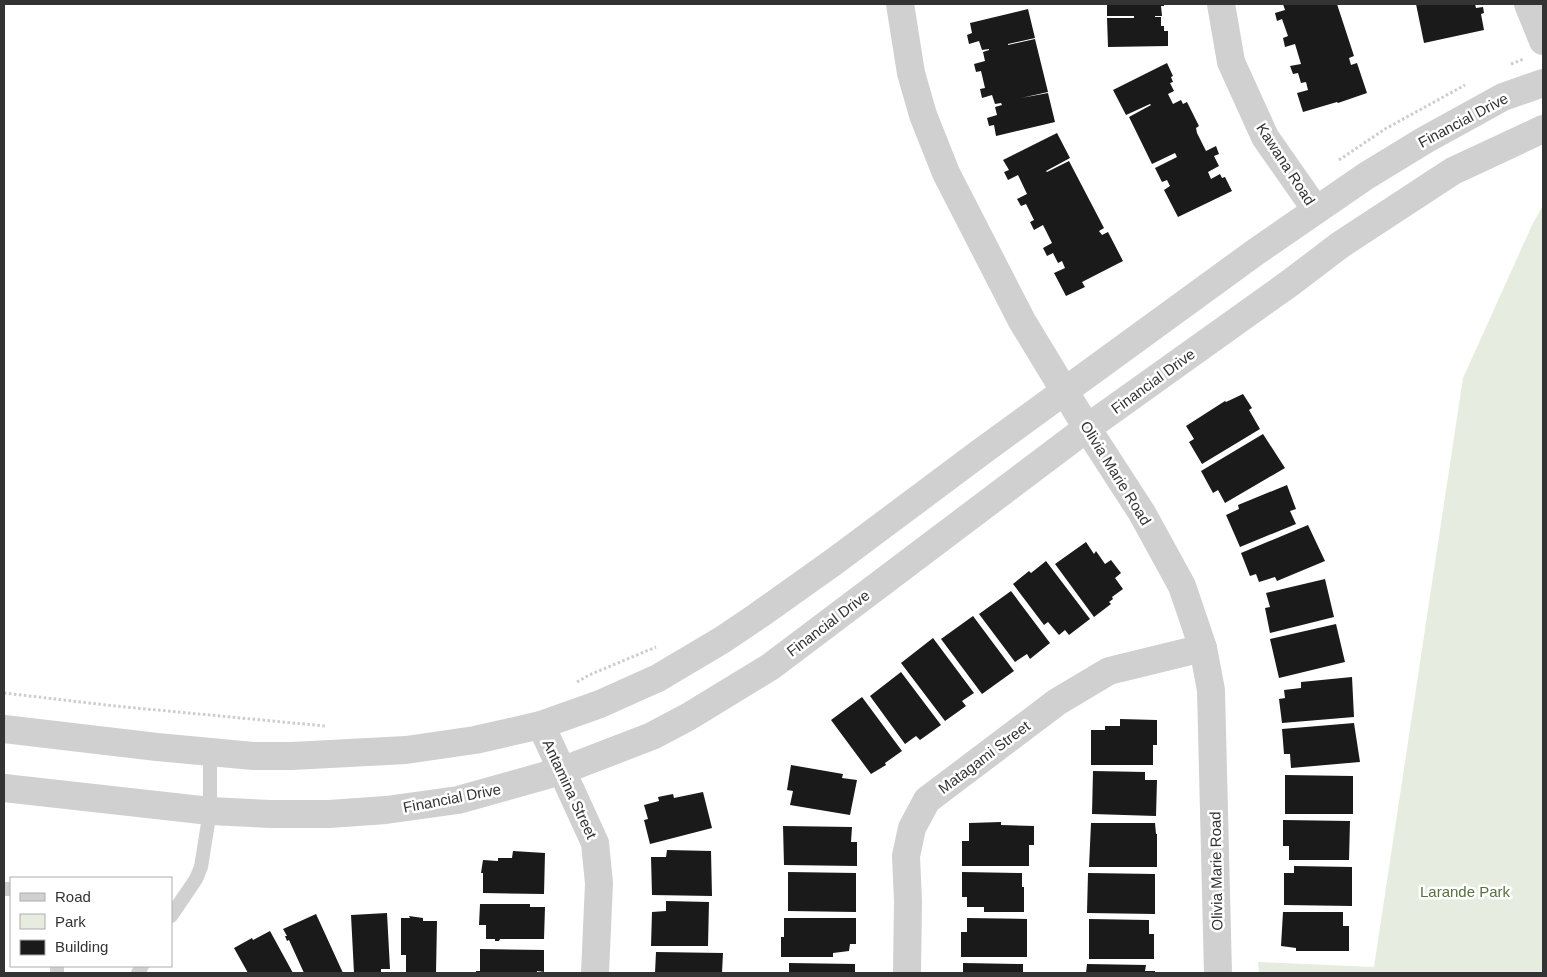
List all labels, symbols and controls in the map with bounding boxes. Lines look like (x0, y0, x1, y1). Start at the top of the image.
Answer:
street label: Financial Drive (1415, 89, 1511, 151)
street label: Kawana Road (1253, 120, 1319, 208)
street label: Financial Drive (1108, 345, 1198, 417)
street label: Olivia Marie Road (1077, 418, 1155, 528)
street label: Financial Drive (783, 586, 873, 660)
street label: Matagami Street (935, 717, 1034, 797)
street label: Antamina Street (540, 737, 601, 842)
street label: Financial Drive (402, 780, 502, 816)
street label: Olivia Marie Road (1206, 811, 1226, 931)
legend (10, 877, 172, 967)
park label: Larande Park (1420, 883, 1511, 900)
text: Road (55, 888, 91, 905)
text: Park (55, 913, 86, 930)
text: Building (55, 938, 108, 955)

